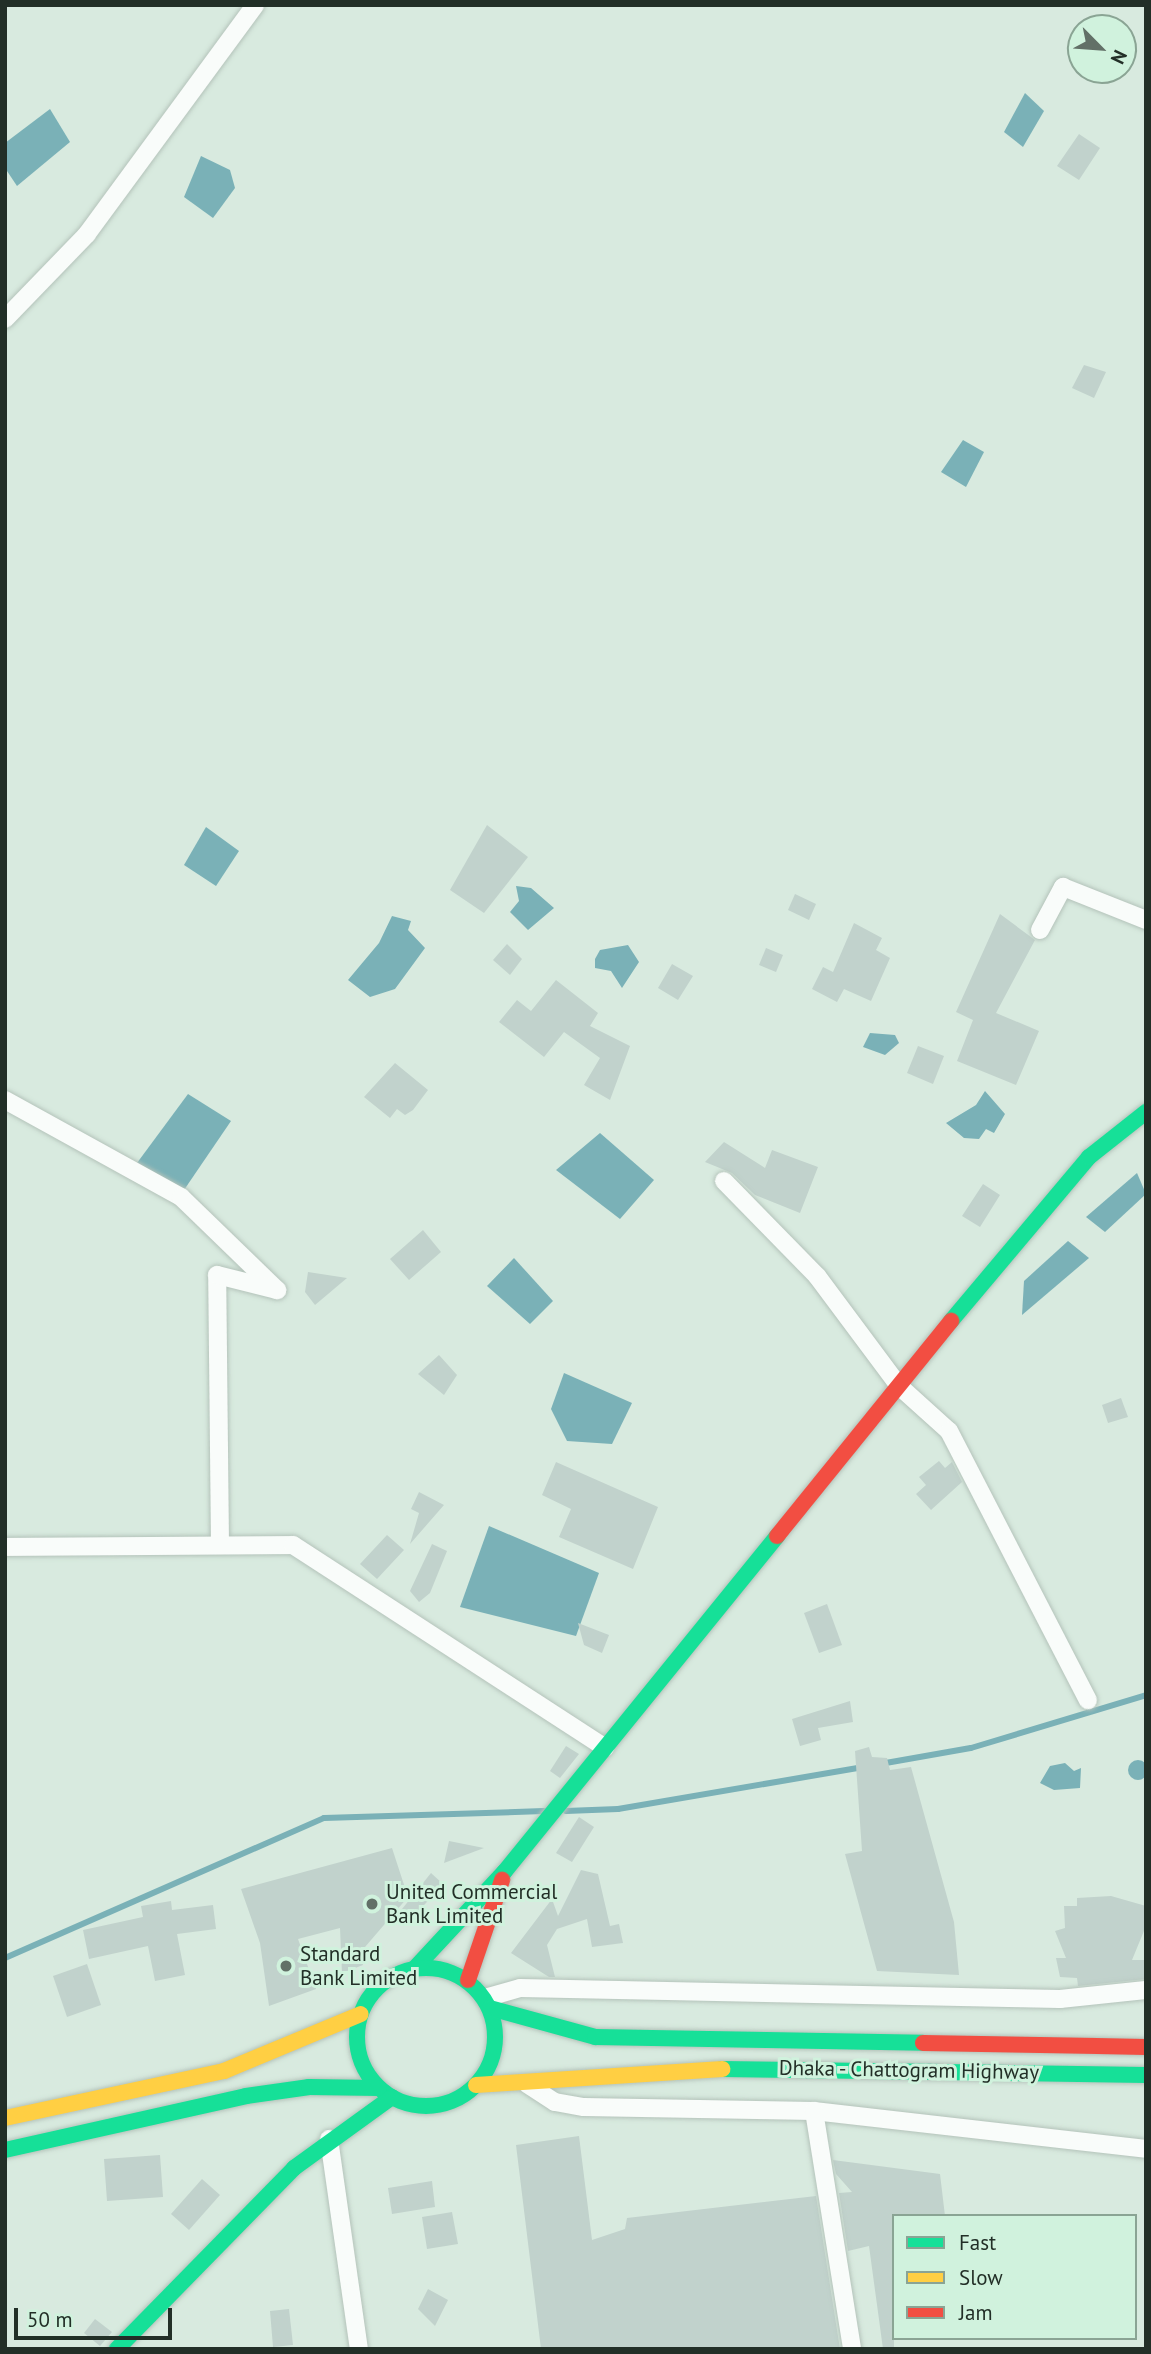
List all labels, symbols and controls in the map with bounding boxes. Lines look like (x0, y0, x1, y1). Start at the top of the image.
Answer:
north arrow (1067, 14, 1137, 84)
text: N (1106, 46, 1133, 68)
place label: United Commercial Bank Limited (386, 1879, 557, 1929)
marker: United Commercial Bank Limited (364, 1896, 380, 1912)
place label: Standard Bank Limited (300, 1941, 418, 1991)
marker: Standard Bank Limited (278, 1958, 294, 1974)
street label: Dhaka - Chattogram Highway (777, 2055, 1041, 2085)
legend (892, 2214, 1137, 2340)
text: Fast (959, 2229, 996, 2256)
text: Slow (959, 2264, 1003, 2291)
scale bar (18, 2294, 175, 2338)
text: Jam (959, 2299, 993, 2326)
text: 50 m (27, 2306, 73, 2333)

